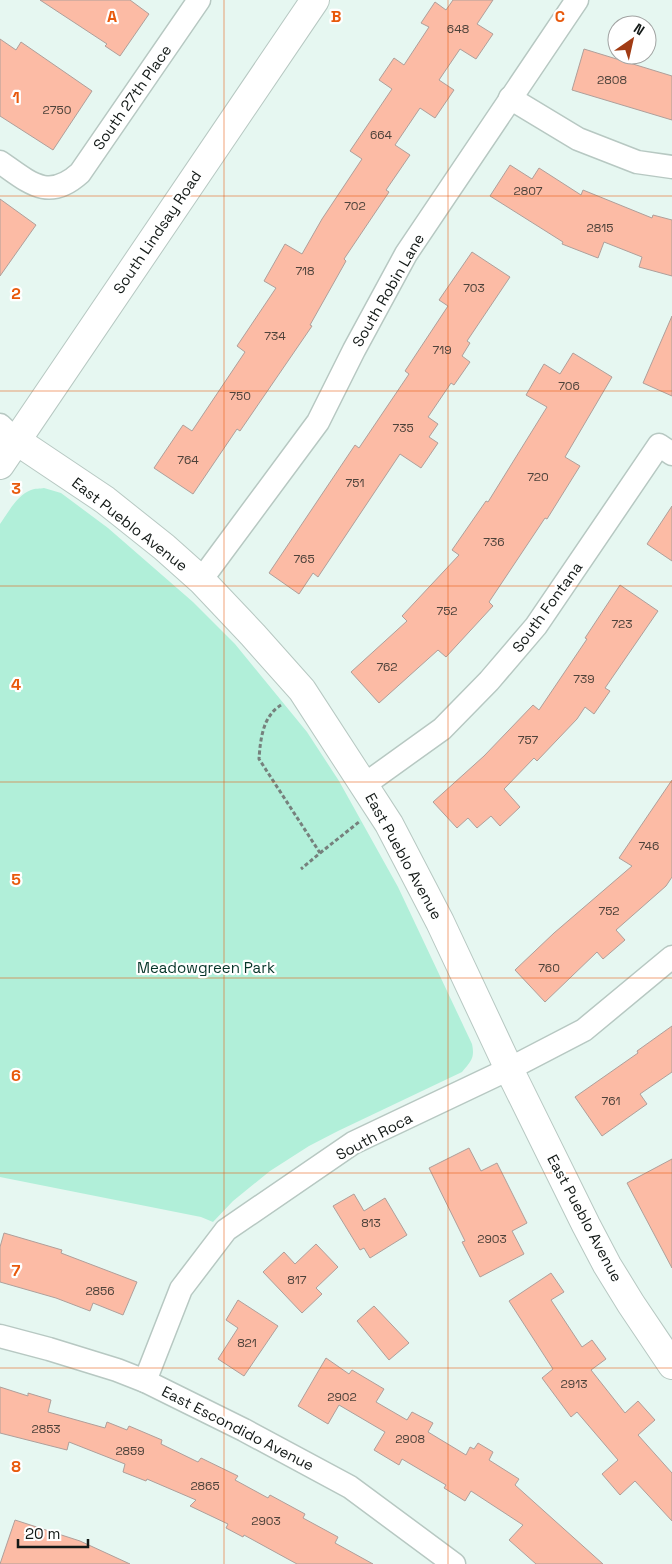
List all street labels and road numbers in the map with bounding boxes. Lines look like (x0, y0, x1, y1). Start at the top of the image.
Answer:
street label: South 27th Place (89, 41, 175, 153)
street label: South Lindsay Road (109, 167, 205, 297)
street label: South Robin Lane (348, 230, 428, 350)
street label: East Pueblo Avenue (68, 473, 192, 575)
street label: South Fontana (508, 558, 586, 656)
street label: East Pueblo Avenue (361, 789, 447, 923)
street label: South Roca (332, 1108, 416, 1164)
street label: East Pueblo Avenue (543, 1151, 627, 1285)
street label: East Escondido Avenue (159, 1381, 317, 1475)

